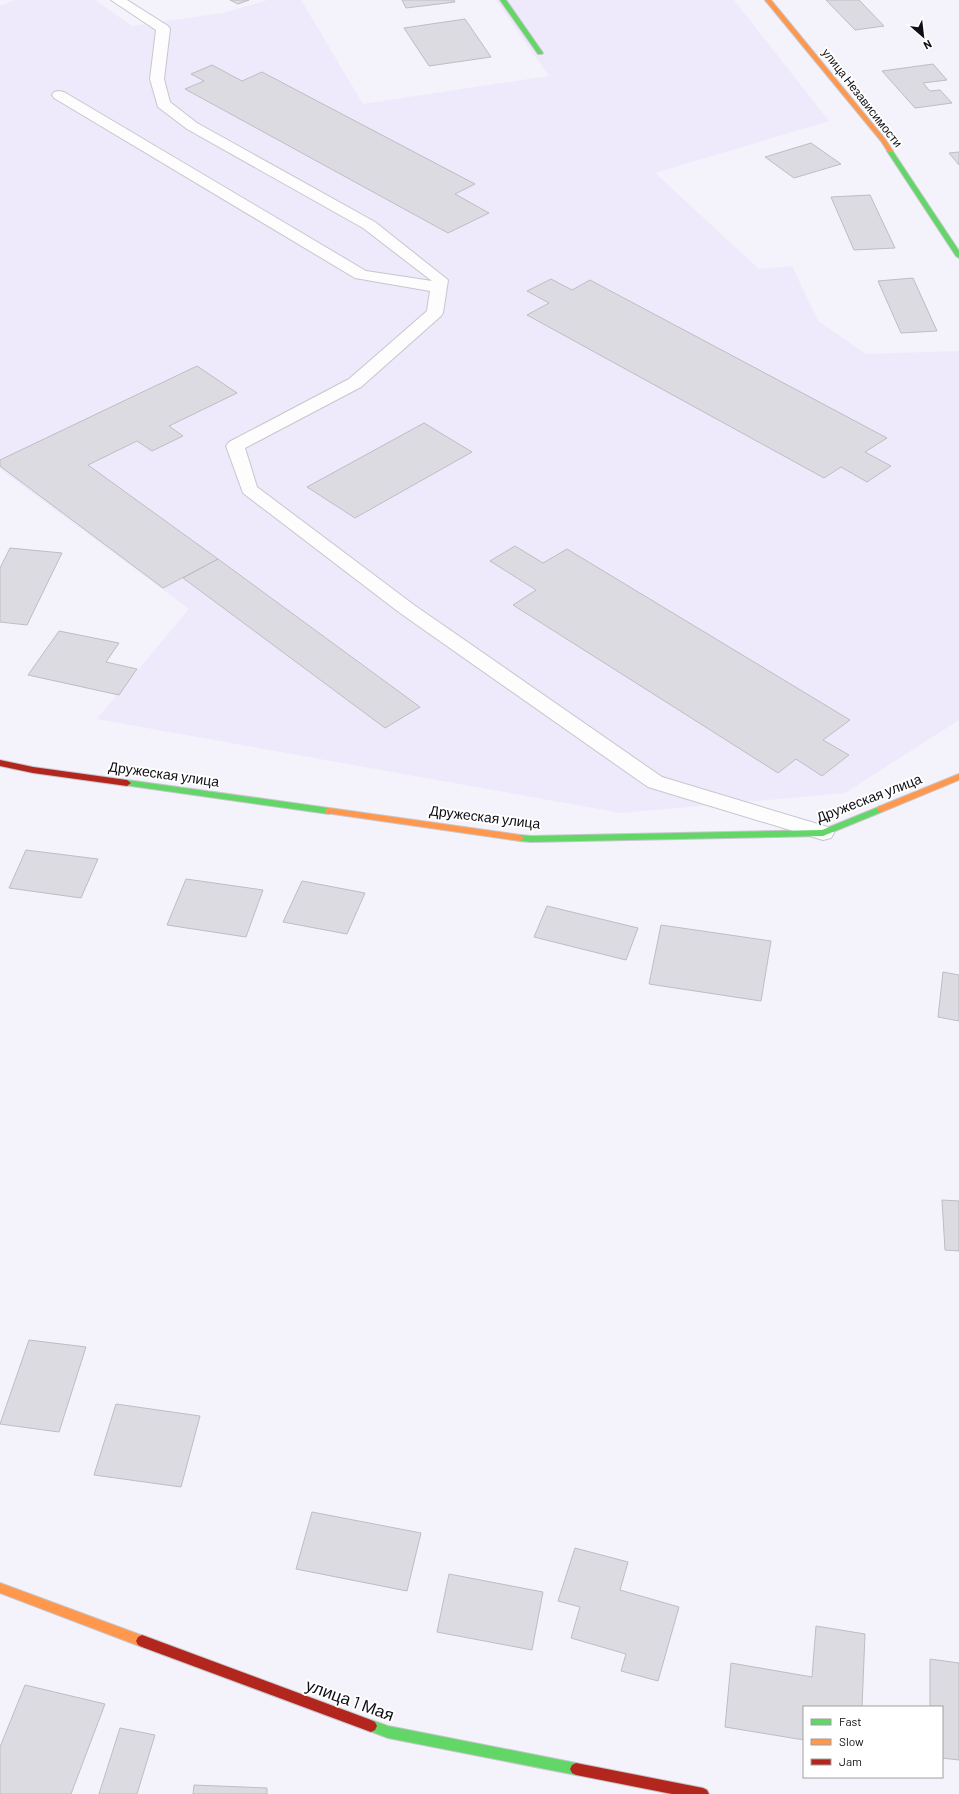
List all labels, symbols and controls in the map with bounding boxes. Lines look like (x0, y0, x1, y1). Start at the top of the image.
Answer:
north arrow (903, 16, 943, 56)
text: N (922, 38, 934, 53)
street label: улица Независимости (819, 45, 906, 150)
street label: Дружеская улица (108, 757, 221, 790)
street label: Дружеская улица (814, 770, 924, 825)
street label: Дружеская улица (429, 801, 542, 832)
street label: улица 1 Мая (303, 1674, 397, 1724)
legend (803, 1706, 943, 1778)
text: Fast (839, 1714, 862, 1728)
text: Slow (839, 1734, 864, 1748)
text: Jam (839, 1754, 862, 1768)

